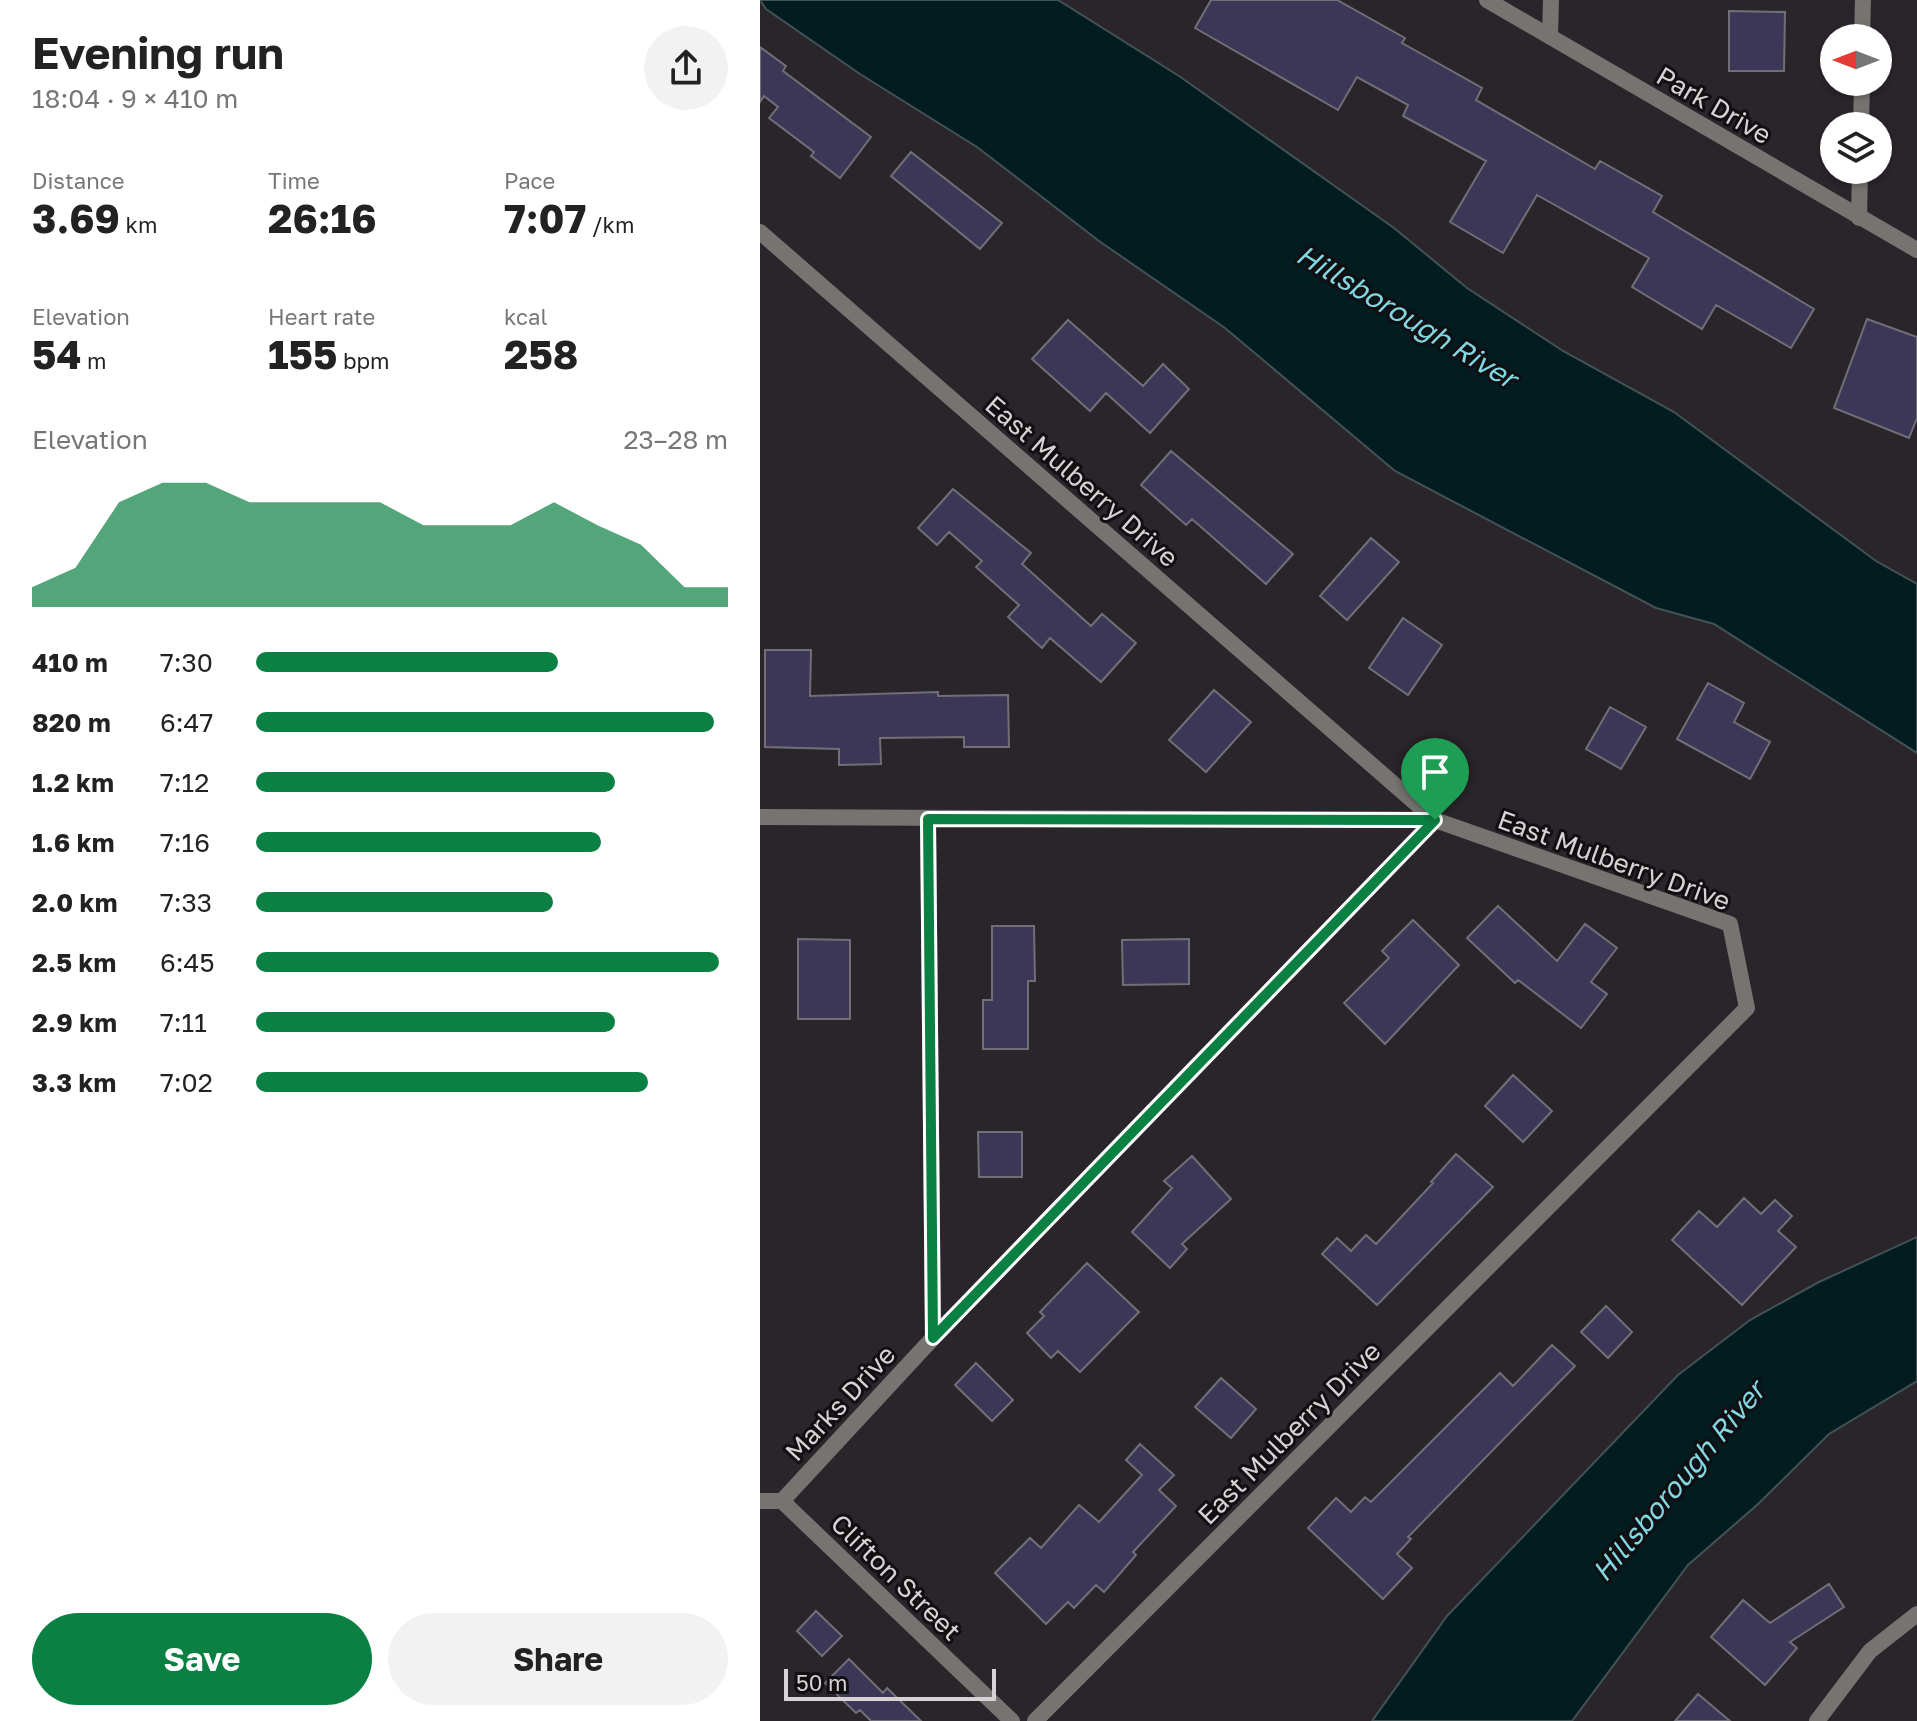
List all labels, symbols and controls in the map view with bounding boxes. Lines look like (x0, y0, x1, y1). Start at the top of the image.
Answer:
north arrow (1820, 24, 1892, 96)
map controls (1820, 24, 1892, 184)
text: Evening run (32, 26, 284, 79)
button: share (644, 26, 728, 110)
street label: Park Drive (1651, 60, 1777, 150)
text: 18:04 · 9 × 410 m (32, 83, 238, 114)
button: layers (1820, 112, 1892, 184)
text: Distance (32, 167, 124, 194)
text: Time (268, 167, 320, 194)
text: Pace (504, 167, 555, 194)
text: 3.69 (32, 194, 120, 242)
text: 26:16 (268, 194, 377, 242)
text: 7:07 (504, 194, 586, 242)
text: km (120, 211, 157, 238)
text: /km (586, 211, 634, 238)
water label: Hillsborough River (1291, 237, 1526, 397)
text: Elevation (32, 303, 130, 330)
text: Heart rate (268, 303, 375, 330)
text: kcal (504, 303, 547, 330)
text: 54 (32, 330, 81, 378)
text: 155 (268, 330, 337, 378)
text: 258 (504, 330, 578, 378)
text: m (81, 347, 106, 374)
text: bpm (337, 347, 389, 374)
street label: East Mulberry Drive (979, 389, 1185, 573)
text: Elevation (32, 424, 148, 455)
text: 23–28 m (623, 424, 728, 455)
text: 410 m (32, 647, 108, 678)
text: 7:30 (160, 647, 213, 678)
text: 820 m (32, 707, 111, 738)
text: 6:47 (160, 707, 213, 738)
pin (1401, 738, 1469, 820)
icon: arrive (1413, 750, 1457, 794)
text: 1.2 km (32, 767, 114, 798)
text: 7:12 (160, 767, 209, 798)
street label: East Mulberry Drive (1494, 804, 1734, 916)
text: 1.6 km (32, 827, 115, 858)
text: 7:16 (160, 827, 210, 858)
text: 2.0 km (32, 887, 117, 918)
text: 7:33 (160, 887, 212, 918)
text: 2.5 km (32, 947, 116, 978)
text: 6:45 (160, 947, 214, 978)
text: 2.9 km (32, 1007, 117, 1038)
text: 7:11 (160, 1007, 207, 1038)
text: 3.3 km (32, 1067, 116, 1098)
text: 7:02 (160, 1067, 213, 1098)
street label: East Mulberry Drive (1191, 1335, 1387, 1531)
street label: Marks Drive (779, 1339, 901, 1467)
water label: Hillsborough River (1585, 1371, 1774, 1587)
street label: Clifton Street (825, 1507, 967, 1647)
button: Save (32, 1613, 372, 1705)
button: Share (388, 1613, 728, 1705)
scale bar (784, 1665, 996, 1701)
text: 50 m (796, 1669, 847, 1696)

